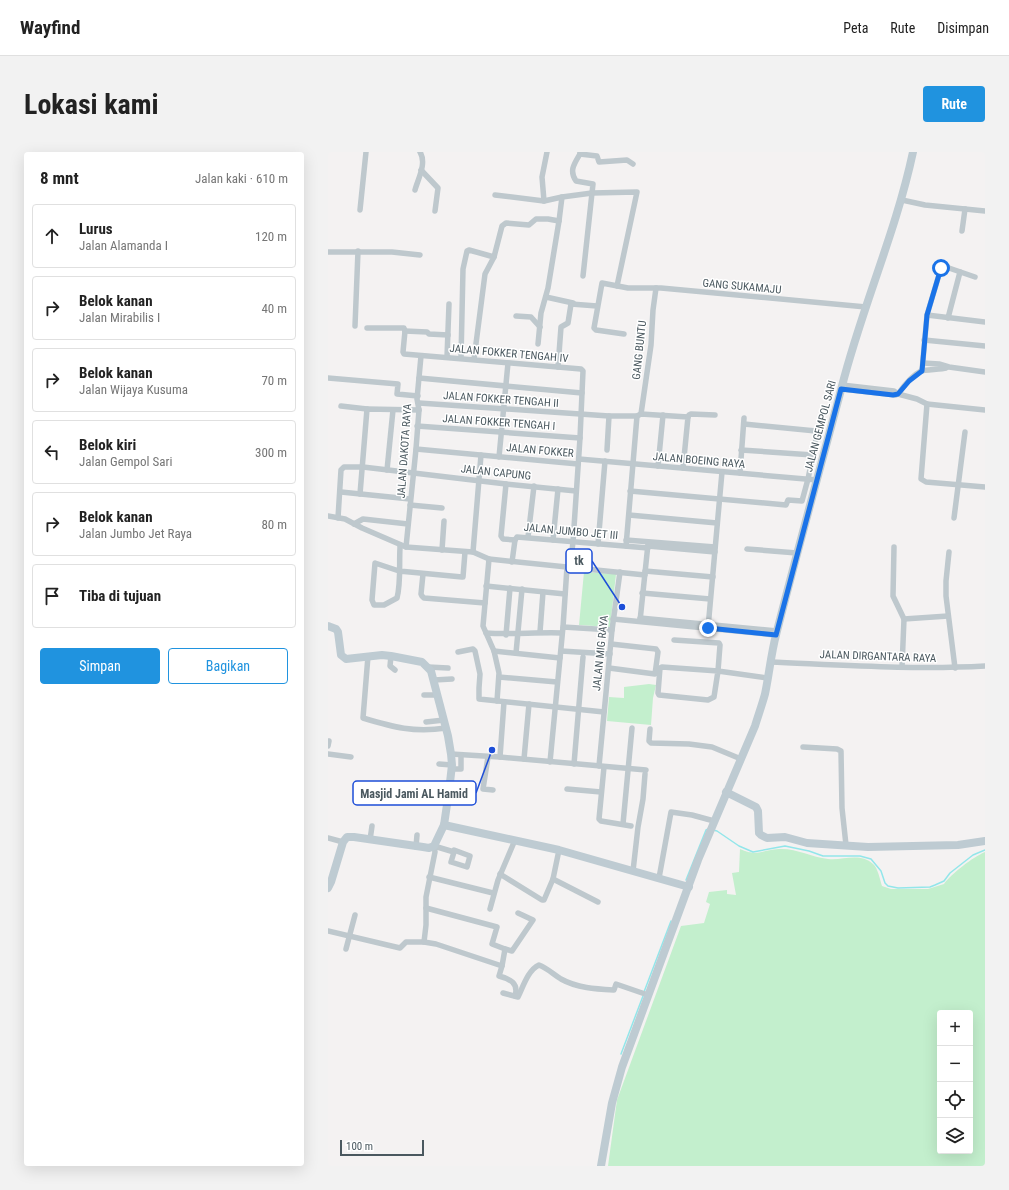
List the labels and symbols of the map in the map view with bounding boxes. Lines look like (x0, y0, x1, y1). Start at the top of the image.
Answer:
route start (932, 259, 950, 277)
street label: GANG SUKAMAJU (702, 277, 782, 296)
street label: GANG BUNTU (630, 320, 649, 380)
street label: JALAN FOKKER TENGAH IV (449, 342, 569, 365)
street label: JALAN GEMPOL SARI (802, 379, 839, 473)
street label: JALAN FOKKER TENGAH II (443, 389, 559, 410)
street label: JALAN DAKOTA RAYA (395, 403, 414, 499)
street label: JALAN FOKKER TENGAH I (442, 412, 556, 433)
street label: JALAN FOKKER (506, 441, 574, 460)
street label: JALAN BOEING RAYA (652, 450, 746, 471)
street label: JALAN CAPUNG (460, 462, 532, 483)
street label: JALAN JUMBO JET III (523, 521, 619, 542)
callout: tk (566, 549, 592, 573)
text: tk (574, 554, 584, 568)
street label: JALAN MIG RAYA (590, 614, 611, 691)
route end (699, 619, 717, 637)
street label: JALAN DIRGANTARA RAYA (820, 648, 937, 665)
callout: Masjid Jami AL Hamid (353, 781, 476, 805)
text: Masjid Jami AL Hamid (360, 787, 468, 801)
scale bar (340, 1138, 424, 1157)

